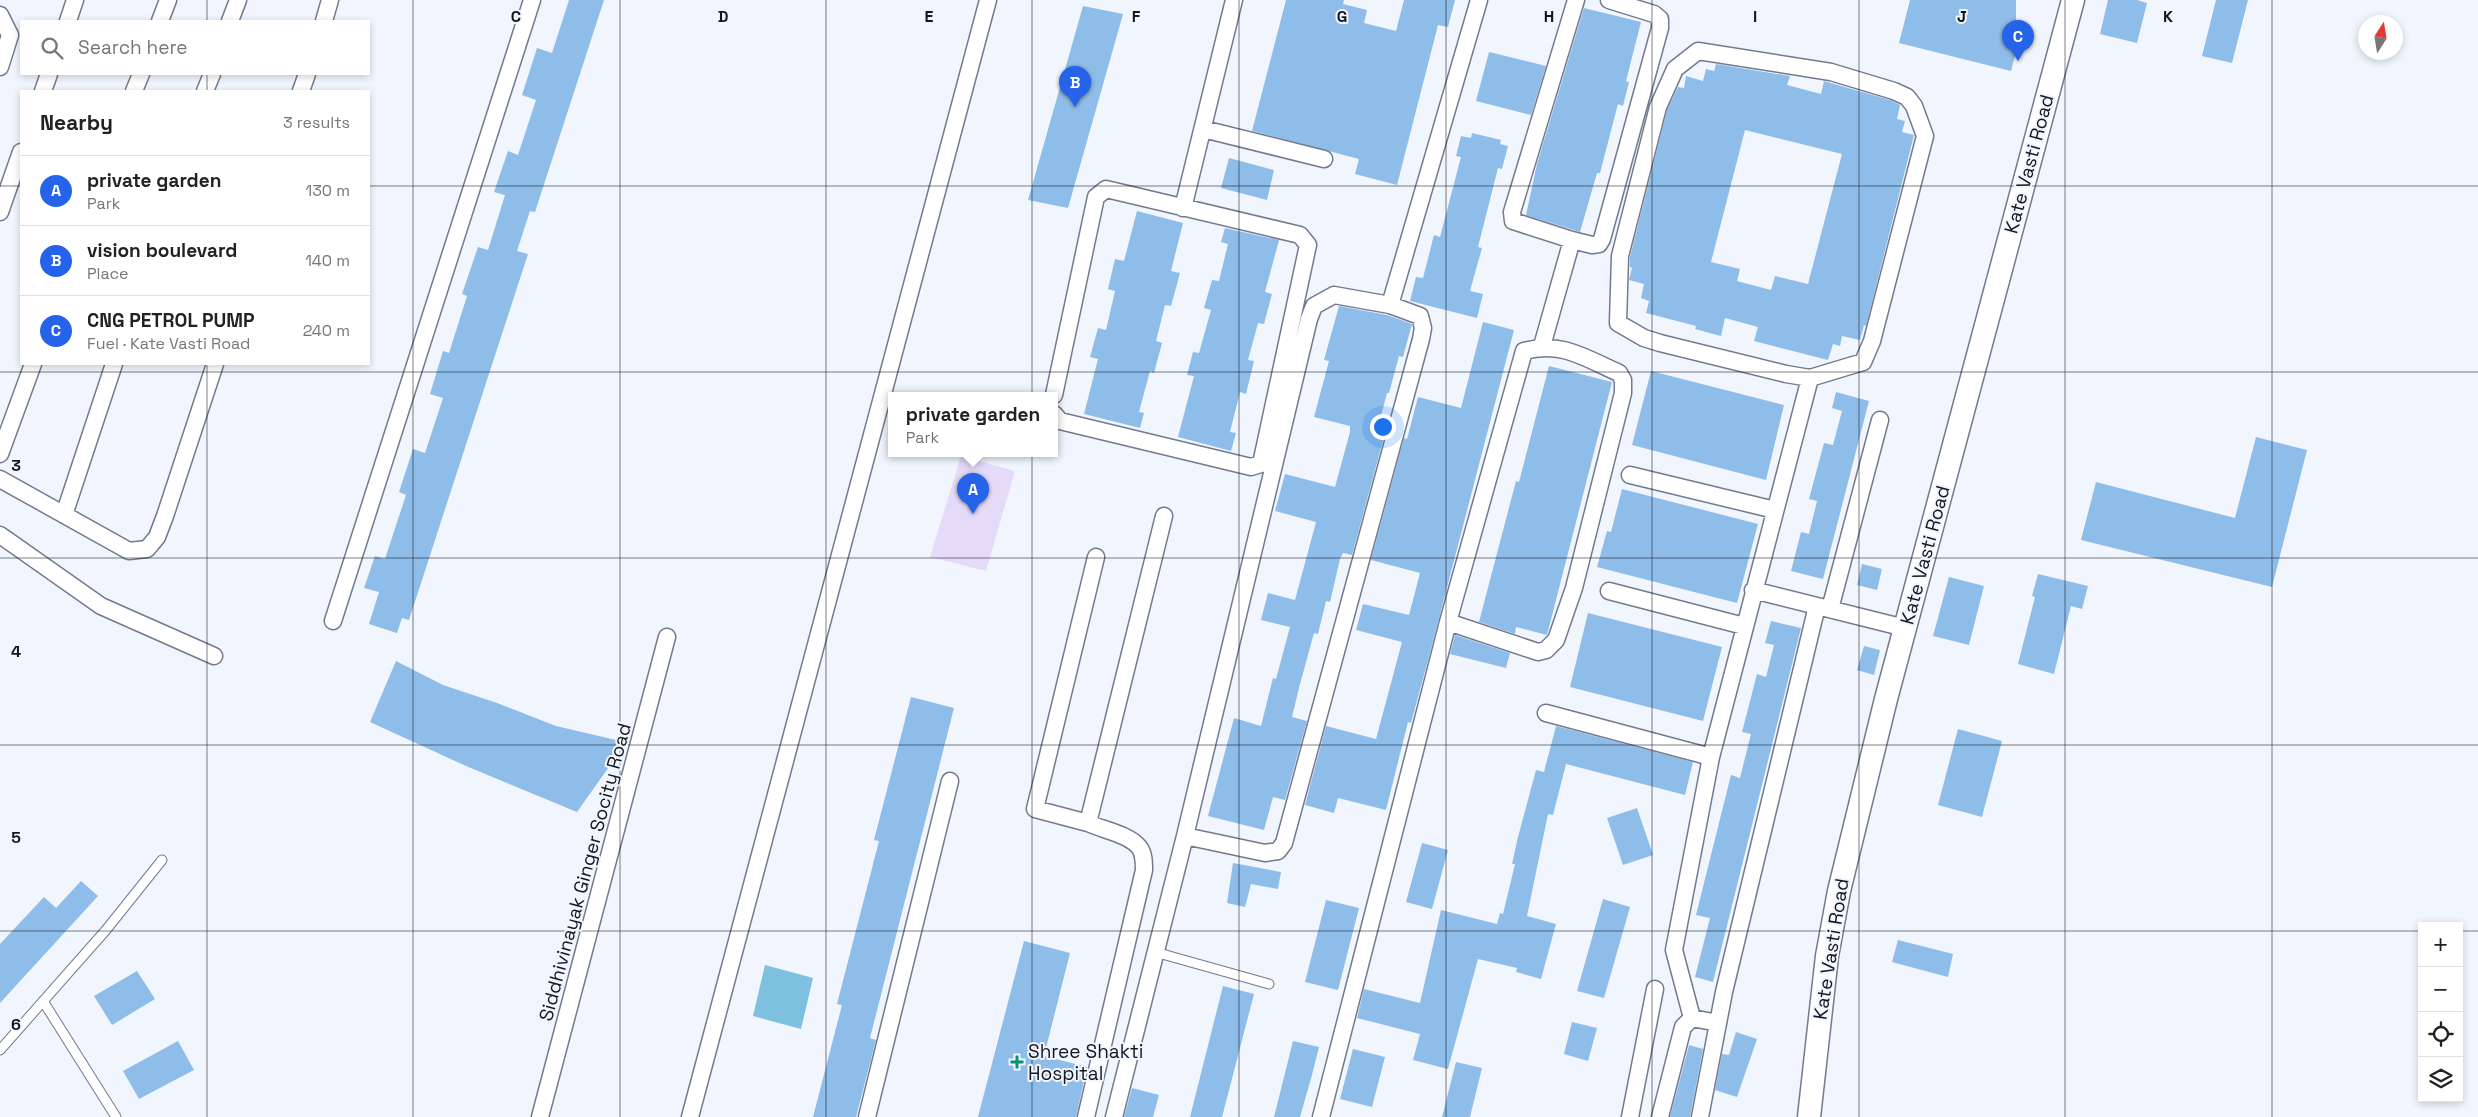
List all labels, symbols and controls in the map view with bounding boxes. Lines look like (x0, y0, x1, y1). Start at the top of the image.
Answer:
text: C (511, 6, 521, 27)
text: D (718, 6, 728, 27)
text: E (925, 6, 934, 27)
text: F (1132, 6, 1141, 27)
text: G (1337, 6, 1347, 27)
text: H (1544, 6, 1554, 27)
text: I (1753, 6, 1757, 27)
text: J (1957, 6, 1967, 27)
text: K (2163, 6, 2173, 27)
north arrow (2358, 15, 2403, 60)
search box (20, 20, 370, 75)
pin: C (2002, 20, 2034, 61)
icon: search (38, 34, 66, 62)
text: Search here (78, 35, 188, 60)
pin: B (1059, 66, 1091, 107)
street label: Kate Vasti Road (1998, 92, 2060, 236)
text: Nearby (40, 109, 113, 136)
text: 3 results (283, 112, 350, 133)
text: private garden (87, 168, 221, 193)
text: A (51, 180, 61, 201)
text: 130 m (306, 180, 350, 201)
text: Park (87, 193, 120, 214)
text: vision boulevard (87, 238, 237, 263)
text: B (51, 250, 61, 271)
text: 140 m (305, 250, 350, 271)
text: Place (87, 263, 129, 284)
text: CNG PETROL PUMP (87, 308, 254, 333)
text: C (51, 320, 61, 341)
text: 240 m (303, 320, 350, 341)
text: Fuel · Kate Vasti Road (87, 333, 250, 354)
popup (888, 392, 1058, 457)
text: private garden (906, 402, 1040, 427)
your location (1370, 414, 1396, 440)
text: Park (906, 427, 939, 448)
text: 3 (11, 455, 21, 476)
pin: A (957, 473, 989, 514)
street label: Kate Vasti Road (1894, 483, 1956, 627)
text: 4 (11, 641, 21, 662)
street label: Siddhivinayak Ginger Socity Road (533, 720, 637, 1024)
text: 5 (11, 827, 21, 848)
street label: Kate Vasti Road (1807, 877, 1855, 1021)
map controls (2418, 922, 2463, 1102)
button: + (2418, 922, 2463, 967)
button: − (2418, 967, 2463, 1012)
button: locate (2418, 1012, 2463, 1057)
text: 6 (11, 1014, 21, 1035)
place label: Shree Shakti Hospital (1028, 1039, 1143, 1086)
marker: Shree Shakti Hospital (1010, 1055, 1024, 1069)
button: layers (2418, 1057, 2463, 1102)

